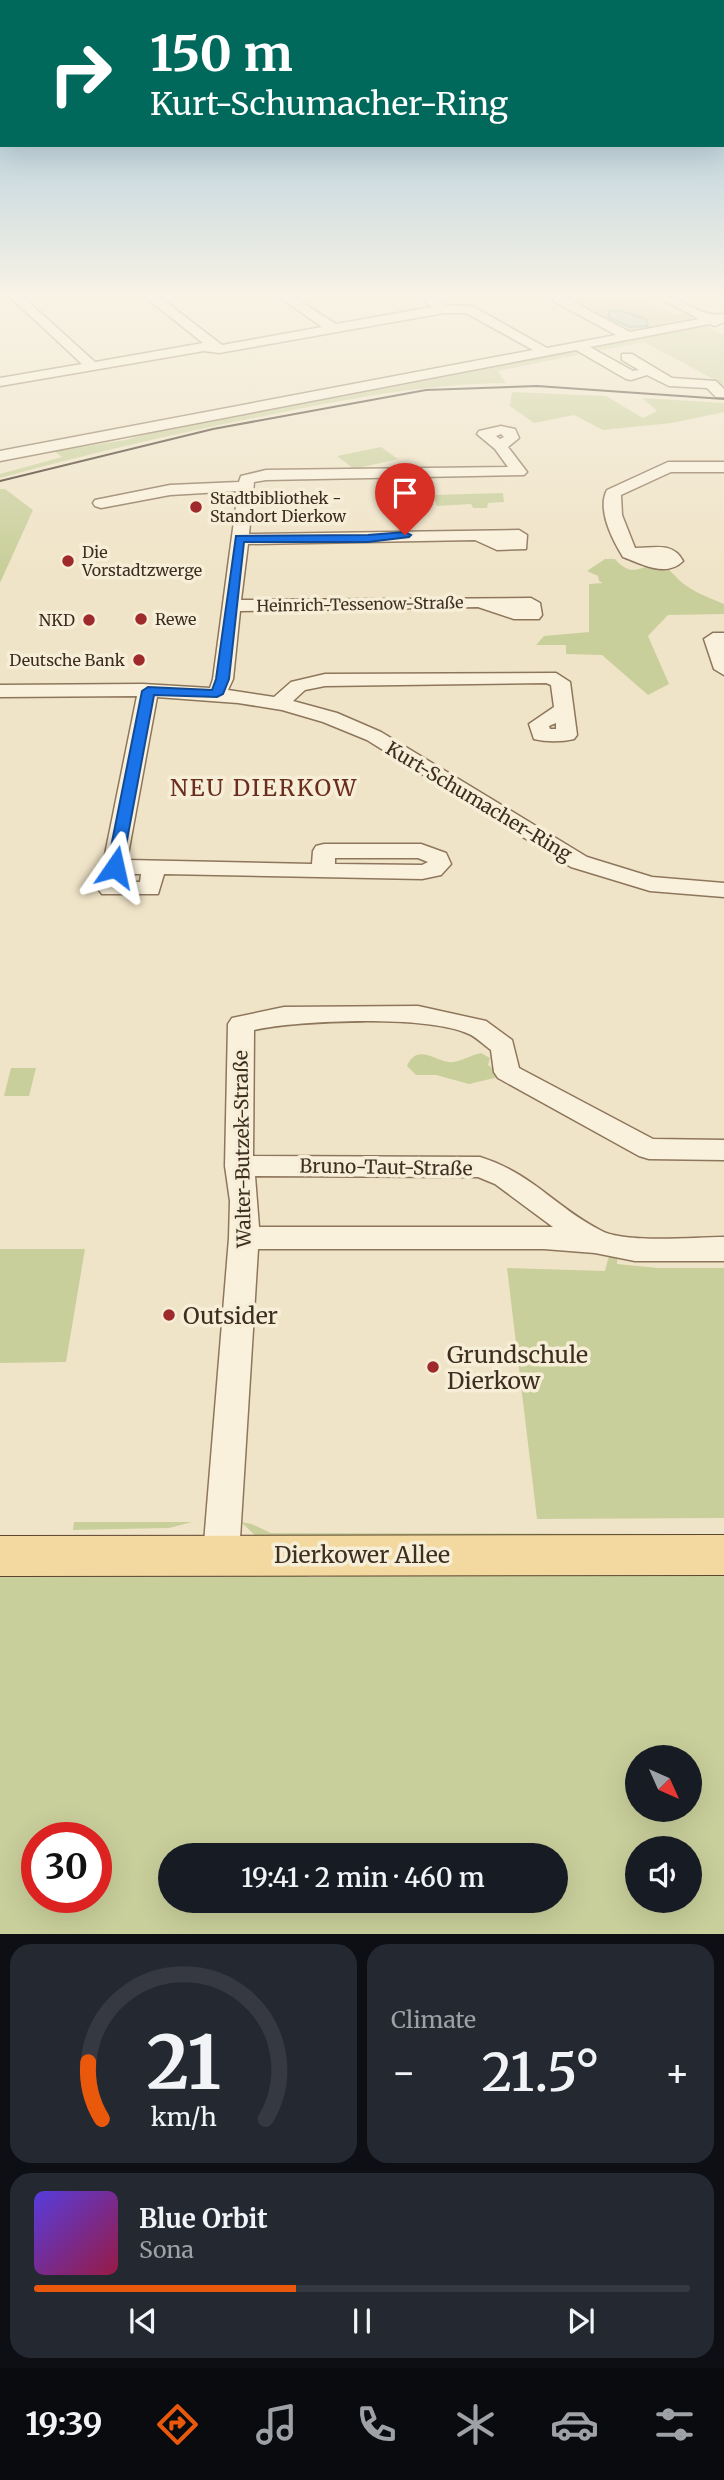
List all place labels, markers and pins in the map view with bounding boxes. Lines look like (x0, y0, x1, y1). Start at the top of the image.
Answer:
pin (375, 463, 435, 535)
place label: Stadtbibliothek - Standort Dierkow (210, 488, 347, 526)
marker: Stadtbibliothek - Standort Dierkow (188, 499, 204, 515)
place label: Die Vorstadtzwerge (81, 542, 202, 580)
marker: Die Vorstadtzwerge (60, 553, 76, 569)
place label: Rewe (155, 609, 196, 629)
place label: NKD (39, 610, 75, 630)
marker: Rewe (133, 611, 149, 627)
marker: NKD (81, 612, 97, 628)
place label: Deutsche Bank (9, 650, 126, 670)
marker: Deutsche Bank (131, 652, 147, 668)
place label: Outsider (183, 1301, 278, 1330)
marker: Outsider (161, 1307, 177, 1323)
place label: Grundschule Dierkow (447, 1340, 588, 1395)
marker: Grundschule Dierkow (425, 1359, 441, 1375)

